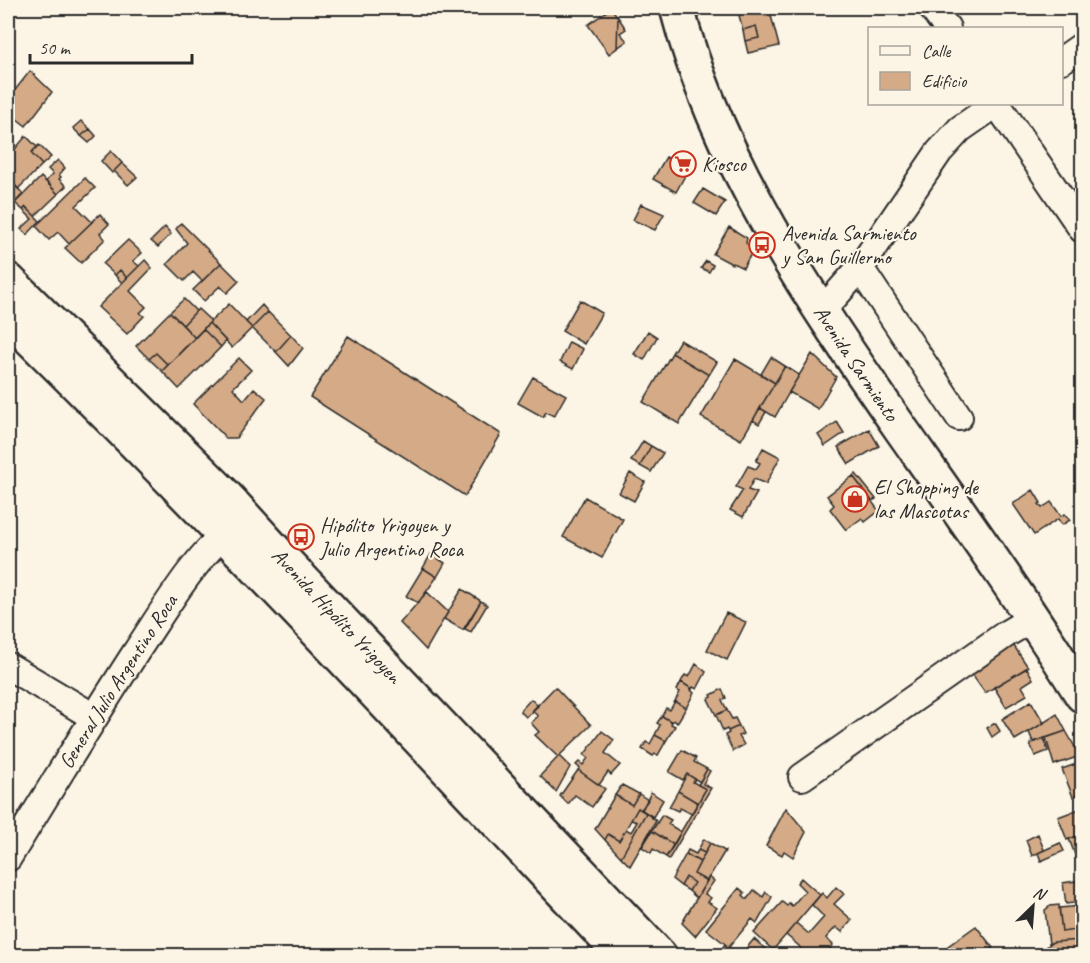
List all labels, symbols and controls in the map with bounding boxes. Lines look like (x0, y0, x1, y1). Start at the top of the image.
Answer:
scale bar (30, 27, 192, 65)
legend (868, 27, 1063, 105)
text: 50 m (39, 37, 72, 59)
text: Calle (922, 40, 951, 62)
text: Edificio (922, 70, 968, 92)
supermarket icon: Kiosco (668, 149, 698, 179)
place label: Kiosco (702, 151, 748, 177)
place label: Avenida Sarmiento y San Guillermo (780, 220, 917, 270)
bus stop icon: Avenida Sarmiento y San Guillermo (747, 230, 777, 260)
street label: Avenida Sarmiento (808, 301, 905, 427)
place label: El Shopping de las Mascotas (874, 474, 979, 524)
shop icon: El Shopping de las Mascotas (840, 484, 870, 514)
place label: Hipólito Yrigoyen y Julio Argentino Roca (319, 512, 465, 562)
bus stop icon: Hipólito Yrigoyen y Julio Argentino Roca (286, 522, 316, 552)
street label: Avenida Hipólito Yrigoyen (266, 543, 408, 690)
street label: General Julio Argentino Roca (53, 588, 184, 773)
north arrow (1003, 876, 1063, 936)
text: N (1030, 882, 1050, 906)

